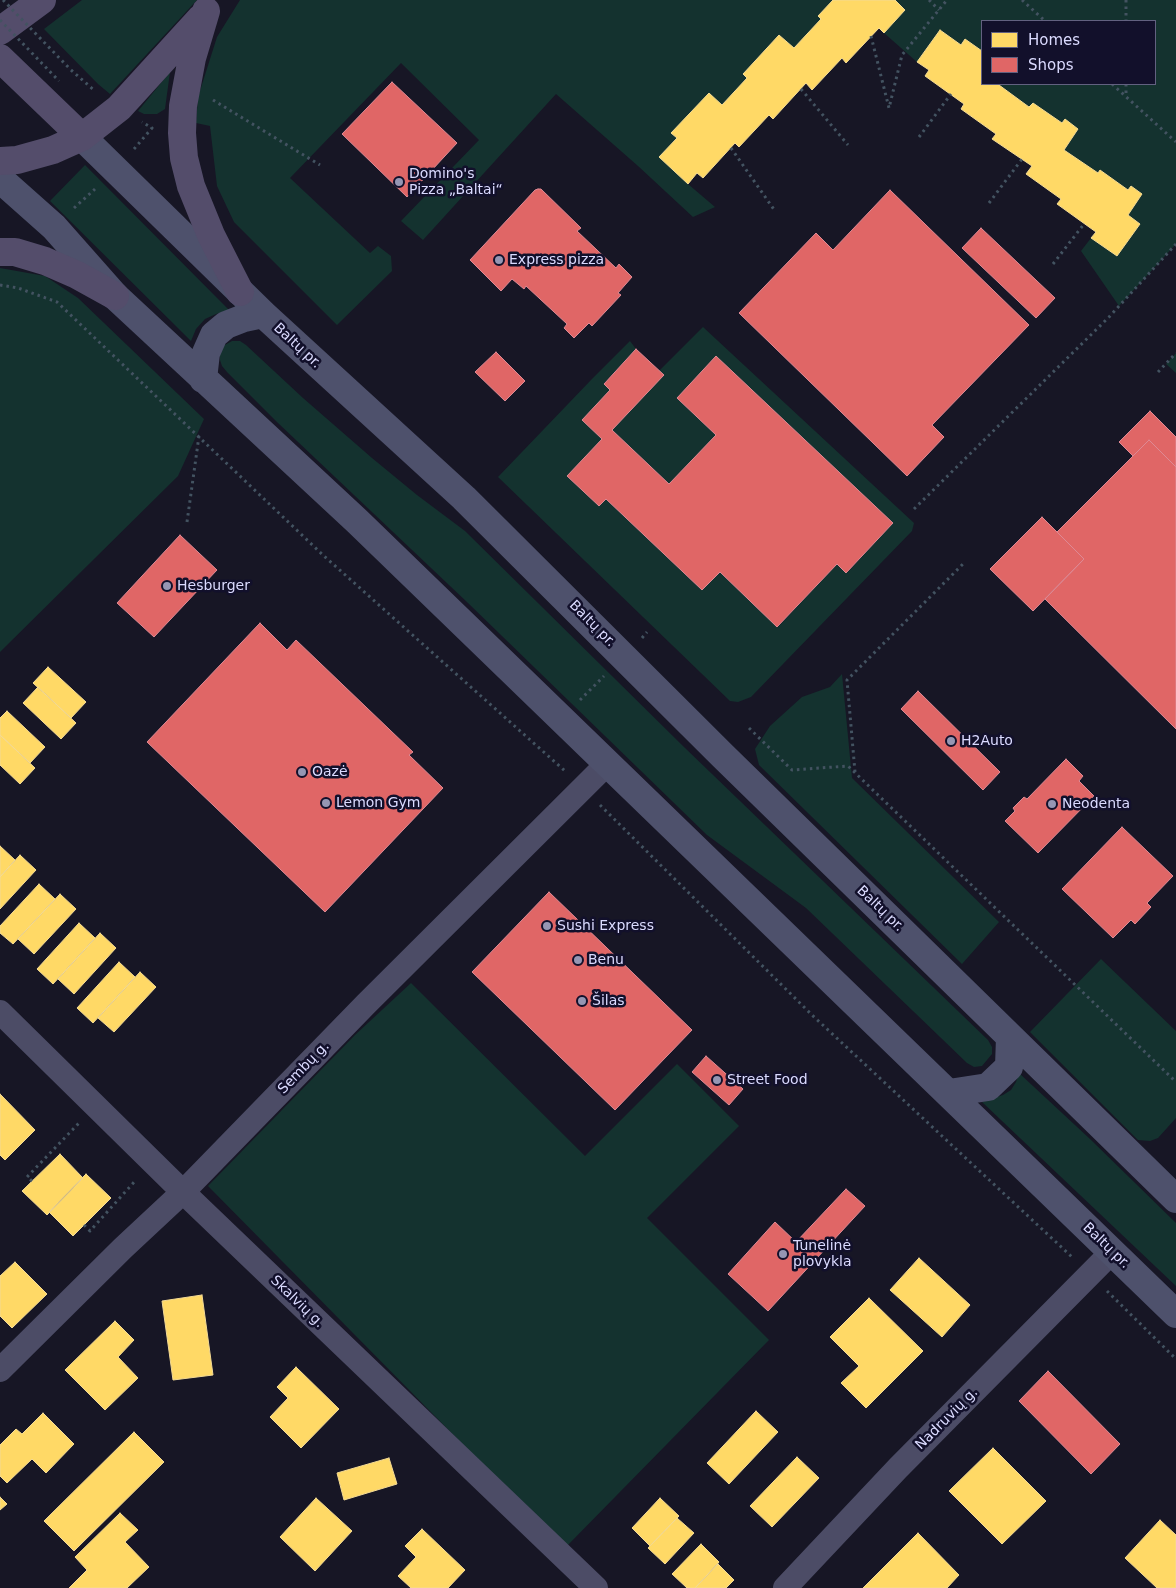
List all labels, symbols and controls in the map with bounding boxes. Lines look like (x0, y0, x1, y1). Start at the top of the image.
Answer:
legend (981, 20, 1156, 85)
text: Homes (1028, 31, 1080, 49)
text: Shops (1028, 56, 1074, 74)
place label: Domino's Pizza „Baltai“ (409, 166, 503, 198)
marker: Domino's Pizza „Baltai“ (393, 176, 405, 188)
place label: Express pizza (509, 252, 604, 268)
marker: Express pizza (493, 254, 505, 266)
street label: Baltų pr. (270, 320, 324, 372)
place label: Hesburger (177, 578, 250, 594)
marker: Hesburger (161, 580, 173, 592)
street label: Baltų pr. (565, 597, 619, 651)
place label: H2Auto (961, 733, 1013, 749)
marker: H2Auto (945, 735, 957, 747)
place label: Oazė (312, 764, 348, 780)
marker: Oazė (296, 766, 308, 778)
place label: Lemon Gym (336, 795, 420, 811)
place label: Neodenta (1062, 796, 1130, 812)
marker: Lemon Gym (320, 797, 332, 809)
marker: Neodenta (1046, 798, 1058, 810)
street label: Baltų pr. (853, 883, 907, 935)
place label: Sushi Express (557, 918, 654, 934)
marker: Sushi Express (541, 920, 553, 932)
place label: Benu (588, 952, 624, 968)
marker: Benu (572, 954, 584, 966)
place label: Šilas (592, 993, 625, 1009)
marker: Šilas (576, 995, 588, 1007)
street label: Sembų g. (275, 1038, 333, 1098)
place label: Street Food (727, 1072, 808, 1088)
marker: Street Food (711, 1074, 723, 1086)
street label: Baltų pr. (1079, 1220, 1133, 1272)
place label: Tunelinė plovykla (793, 1238, 851, 1270)
marker: Tunelinė plovykla (777, 1248, 789, 1260)
street label: Skalvių g. (267, 1272, 327, 1332)
street label: Nadruvių g. (912, 1384, 982, 1454)

